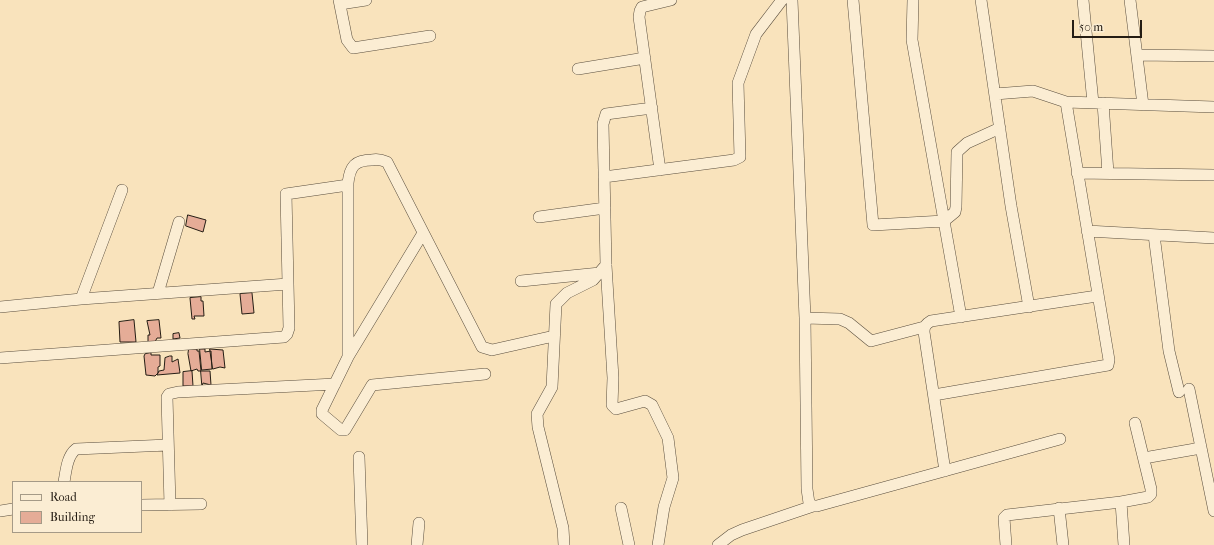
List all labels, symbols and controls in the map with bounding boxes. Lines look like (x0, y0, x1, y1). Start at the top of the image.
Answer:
scale bar (1074, 12, 1144, 38)
text: 50 m (1079, 20, 1103, 34)
legend (12, 481, 142, 533)
text: Road (50, 490, 77, 504)
text: Building (50, 510, 95, 524)

